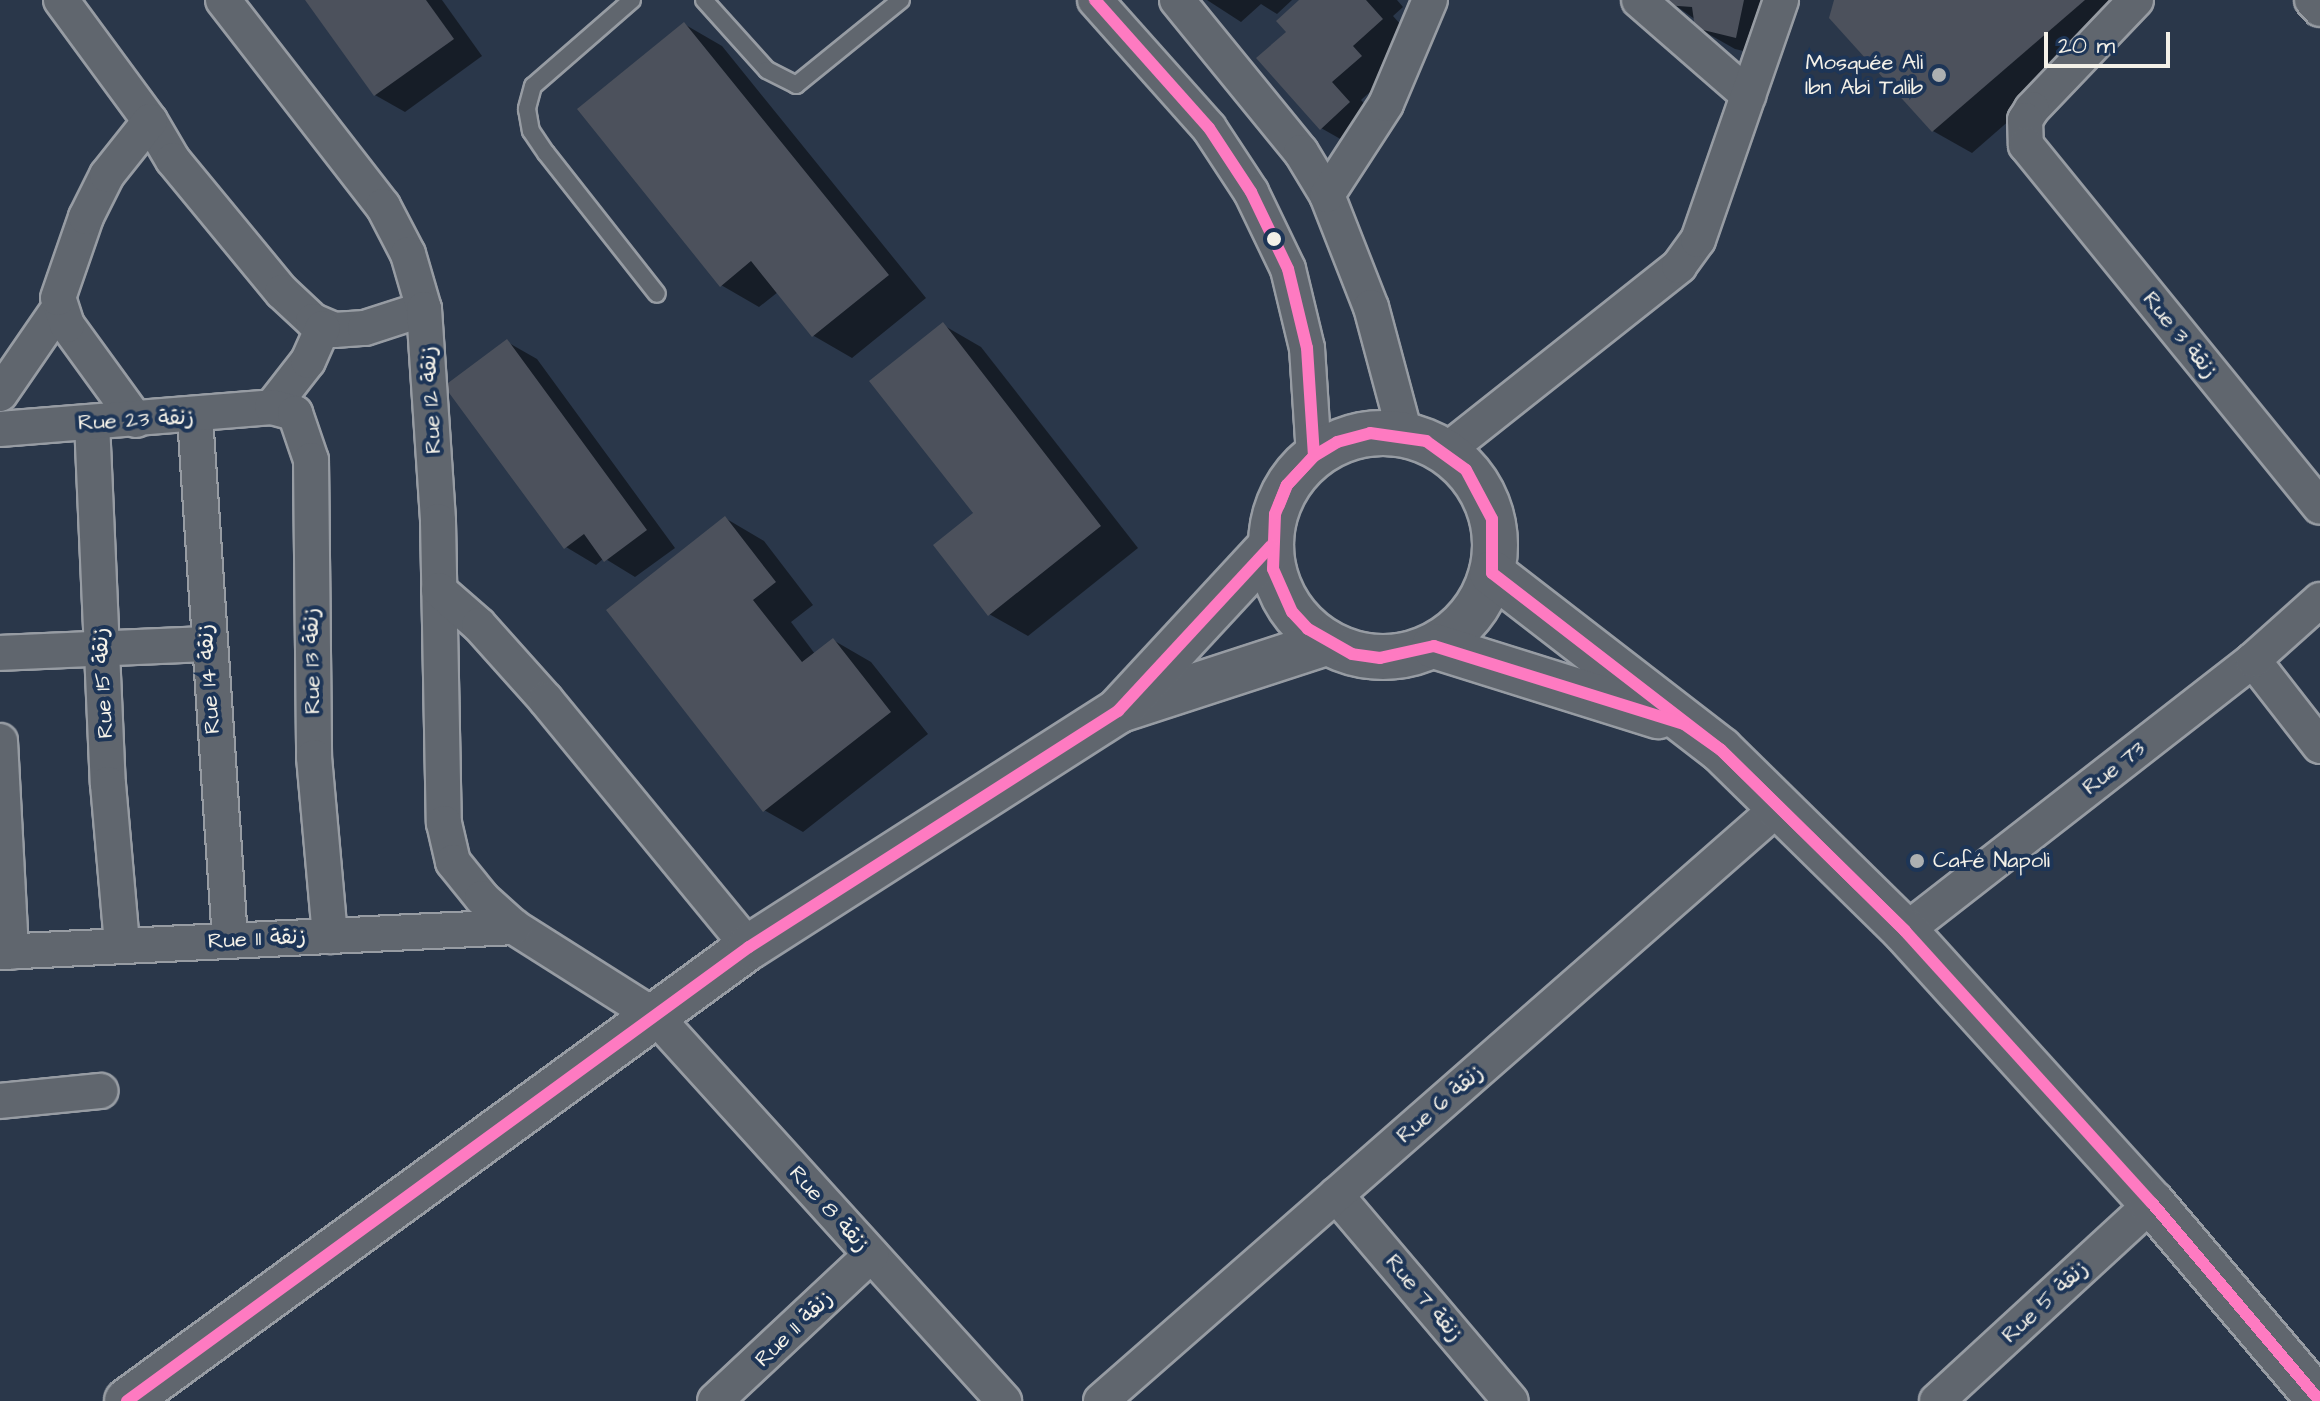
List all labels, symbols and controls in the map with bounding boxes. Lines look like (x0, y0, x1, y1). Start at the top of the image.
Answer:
scale bar (2048, 16, 2174, 66)
text: 20 m (2058, 29, 2115, 63)
place label: Mosquée Ali Ibn Abi Talib (1805, 49, 1923, 100)
marker: Mosquée Ali Ibn Abi Talib (1930, 66, 1948, 84)
unlabelled marker (1266, 231, 1282, 247)
street label: Rue 3 زنقة (2137, 286, 2223, 384)
street label: Rue 12 زنقة (415, 345, 447, 455)
street label: Rue 23 زنقة (77, 404, 195, 436)
street label: Rue 13 زنقة (298, 608, 326, 714)
street label: Rue 14 زنقة (192, 623, 226, 735)
street label: Rue 15 زنقة (87, 627, 119, 739)
street label: Rue 73 (2077, 735, 2151, 801)
place label: Café Napoli (1933, 848, 2050, 874)
marker: Café Napoli (1908, 852, 1926, 870)
street label: Rue 11 زنقة (207, 923, 307, 955)
street label: Rue 6 زنقة (1391, 1059, 1489, 1149)
street label: Rue 8 زنقة (783, 1161, 875, 1257)
street label: Rue 7 زنقة (1380, 1249, 1468, 1347)
street label: Rue 5 زنقة (1997, 1256, 2093, 1348)
street label: Rue 11 زنقة (750, 1285, 838, 1373)

